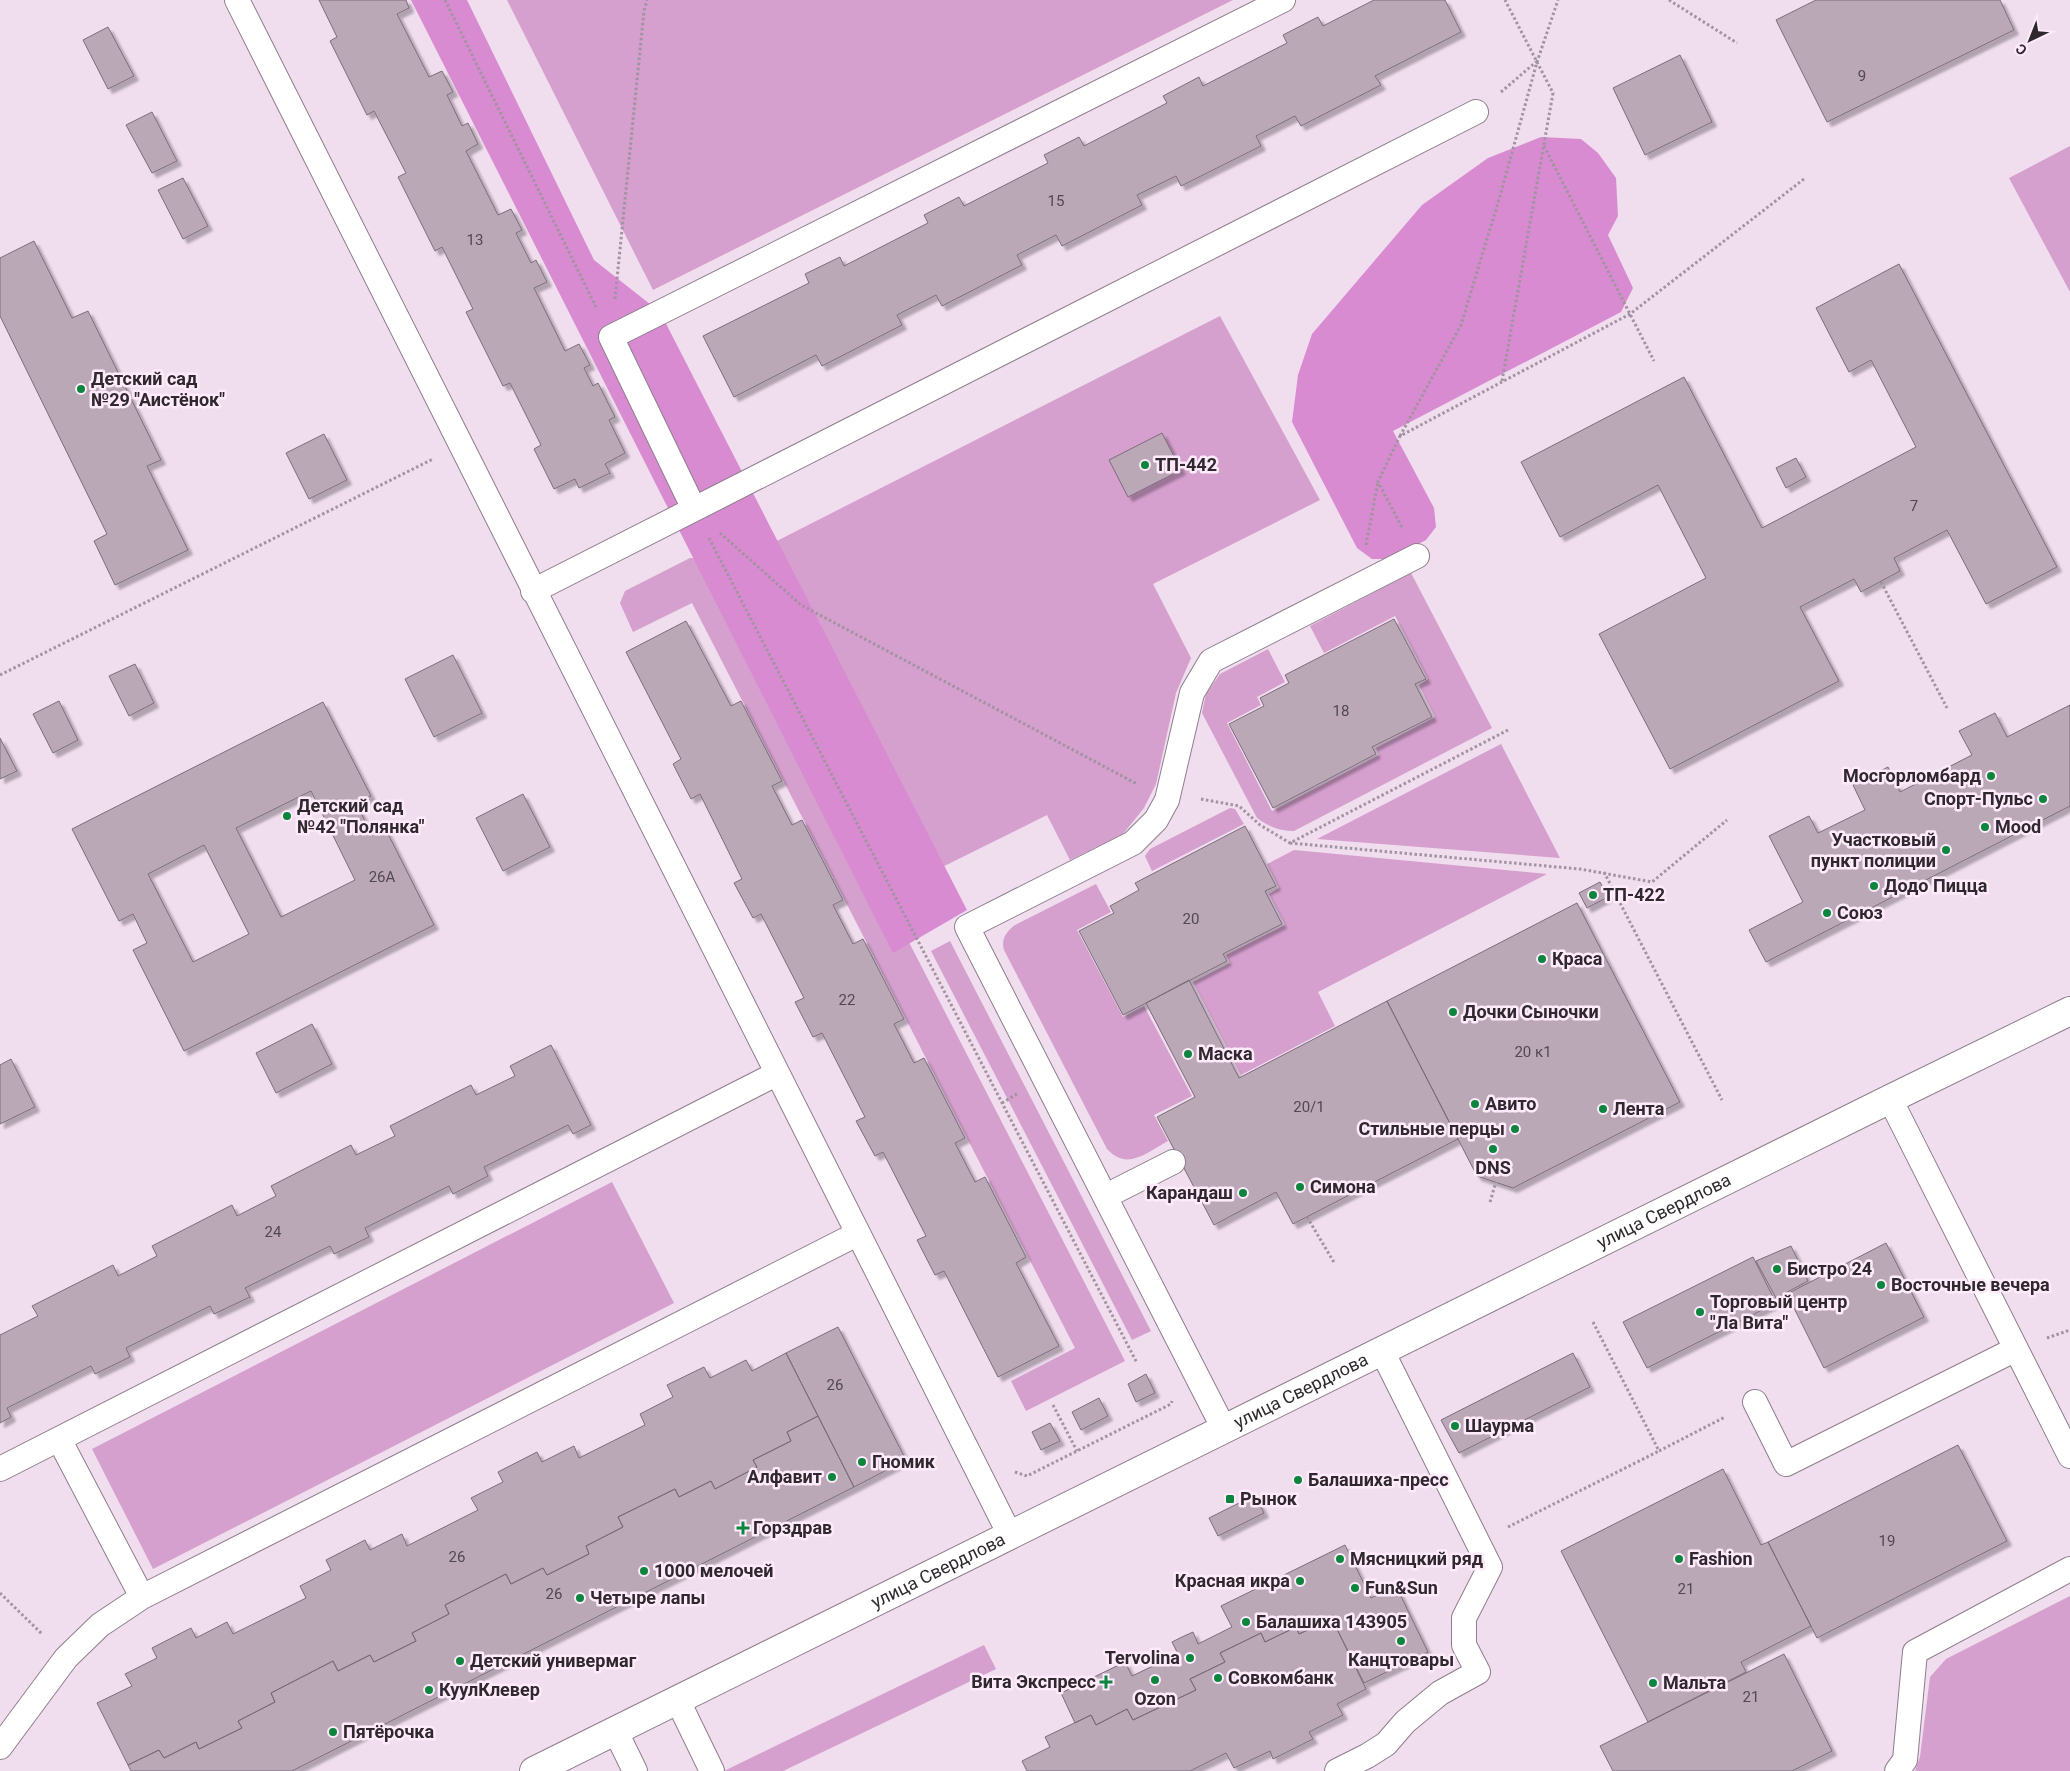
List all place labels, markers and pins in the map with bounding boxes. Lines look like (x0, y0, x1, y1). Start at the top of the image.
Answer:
place label: Детский сад №29 "Аистёнок" (91, 368, 225, 410)
marker: Детский сад №29 "Аистёнок" (75, 383, 87, 395)
place label: ТП-442 (1155, 454, 1217, 475)
marker: ТП-442 (1139, 459, 1151, 471)
place label: Мосгорломбард (1843, 765, 1982, 786)
marker: Мосгорломбард (1985, 770, 1997, 782)
place label: Спорт-Пульс (1924, 788, 2033, 809)
marker: Спорт-Пульс (2037, 793, 2049, 805)
place label: Детский сад №42 "Полянка" (297, 795, 425, 837)
marker: Детский сад №42 "Полянка" (281, 810, 293, 822)
place label: Mood (1995, 816, 2041, 837)
marker: Mood (1979, 821, 1991, 833)
place label: Участковый пункт полиции (1811, 829, 1936, 871)
marker: Участковый пункт полиции (1940, 844, 1952, 856)
place label: Додо Пицца (1884, 875, 1988, 896)
marker: Додо Пицца (1868, 880, 1880, 892)
place label: ТП-422 (1603, 884, 1665, 905)
marker: ТП-422 (1587, 889, 1599, 901)
place label: Союз (1837, 902, 1883, 923)
marker: Союз (1821, 907, 1833, 919)
place label: Краса (1552, 948, 1603, 969)
marker: Краса (1536, 953, 1548, 965)
place label: Дочки Сыночки (1463, 1001, 1599, 1022)
marker: Дочки Сыночки (1447, 1006, 1459, 1018)
place label: Маска (1198, 1043, 1253, 1064)
marker: Маска (1182, 1048, 1194, 1060)
place label: Авито (1485, 1093, 1537, 1114)
marker: Авито (1469, 1098, 1481, 1110)
place label: Лента (1613, 1098, 1665, 1119)
marker: Лента (1597, 1103, 1609, 1115)
place label: Стильные перцы (1358, 1118, 1505, 1139)
marker: Стильные перцы (1509, 1123, 1521, 1135)
marker: DNS (1487, 1143, 1499, 1155)
place label: DNS (1475, 1157, 1511, 1178)
place label: Симона (1310, 1176, 1376, 1197)
marker: Симона (1294, 1181, 1306, 1193)
place label: Карандаш (1146, 1182, 1233, 1203)
marker: Карандаш (1237, 1187, 1249, 1199)
place label: Бистро 24 (1787, 1258, 1872, 1279)
marker: Бистро 24 (1771, 1263, 1783, 1275)
place label: Восточные вечера (1891, 1274, 2050, 1295)
marker: Восточные вечера (1875, 1279, 1887, 1291)
place label: Торговый центр "Ла Вита" (1710, 1291, 1847, 1333)
marker: Торговый центр "Ла Вита" (1694, 1306, 1706, 1318)
place label: Шаурма (1465, 1415, 1535, 1436)
marker: Шаурма (1449, 1420, 1461, 1432)
place label: Гномик (872, 1451, 936, 1472)
marker: Гномик (856, 1456, 868, 1468)
place label: Алфавит (747, 1466, 822, 1487)
place label: Балашиха-пресс (1308, 1469, 1449, 1490)
marker: Алфавит (826, 1471, 838, 1483)
marker: Балашиха-пресс (1292, 1474, 1304, 1486)
place label: Рынок (1240, 1488, 1298, 1509)
marker: Рынок (1224, 1493, 1236, 1505)
place label: Горздрав (753, 1517, 832, 1538)
marker: Горздрав (737, 1522, 749, 1534)
place label: Мясницкий ряд (1350, 1548, 1484, 1569)
place label: Fashion (1689, 1548, 1753, 1569)
marker: Мясницкий ряд (1334, 1553, 1346, 1565)
marker: Fashion (1673, 1553, 1685, 1565)
place label: 1000 мелочей (654, 1560, 773, 1581)
marker: 1000 мелочей (638, 1565, 650, 1577)
place label: Красная икра (1175, 1570, 1290, 1591)
marker: Красная икра (1294, 1575, 1306, 1587)
place label: Fun&Sun (1365, 1577, 1438, 1598)
marker: Fun&Sun (1349, 1582, 1361, 1594)
place label: Четыре лапы (590, 1587, 705, 1608)
marker: Четыре лапы (574, 1592, 586, 1604)
place label: Балашиха 143905 (1256, 1611, 1407, 1632)
marker: Балашиха 143905 (1240, 1616, 1252, 1628)
marker: Канцтовары (1395, 1635, 1407, 1647)
place label: Tervolina (1105, 1647, 1180, 1668)
place label: Канцтовары (1348, 1649, 1454, 1670)
place label: Детский универмаг (470, 1650, 637, 1671)
marker: Tervolina (1184, 1652, 1196, 1664)
marker: Детский универмаг (454, 1655, 466, 1667)
place label: Совкомбанк (1228, 1667, 1335, 1688)
place label: Вита Экспресс (971, 1671, 1096, 1692)
marker: Совкомбанк (1212, 1672, 1224, 1684)
place label: Мальта (1663, 1672, 1727, 1693)
marker: Ozon (1149, 1674, 1161, 1686)
marker: Вита Экспресс (1100, 1676, 1112, 1688)
marker: Мальта (1647, 1677, 1659, 1689)
place label: КуулКлевер (439, 1679, 540, 1700)
marker: КуулКлевер (423, 1684, 435, 1696)
place label: Ozon (1134, 1688, 1176, 1709)
place label: Пятёрочка (343, 1721, 434, 1742)
marker: Пятёрочка (327, 1726, 339, 1738)

